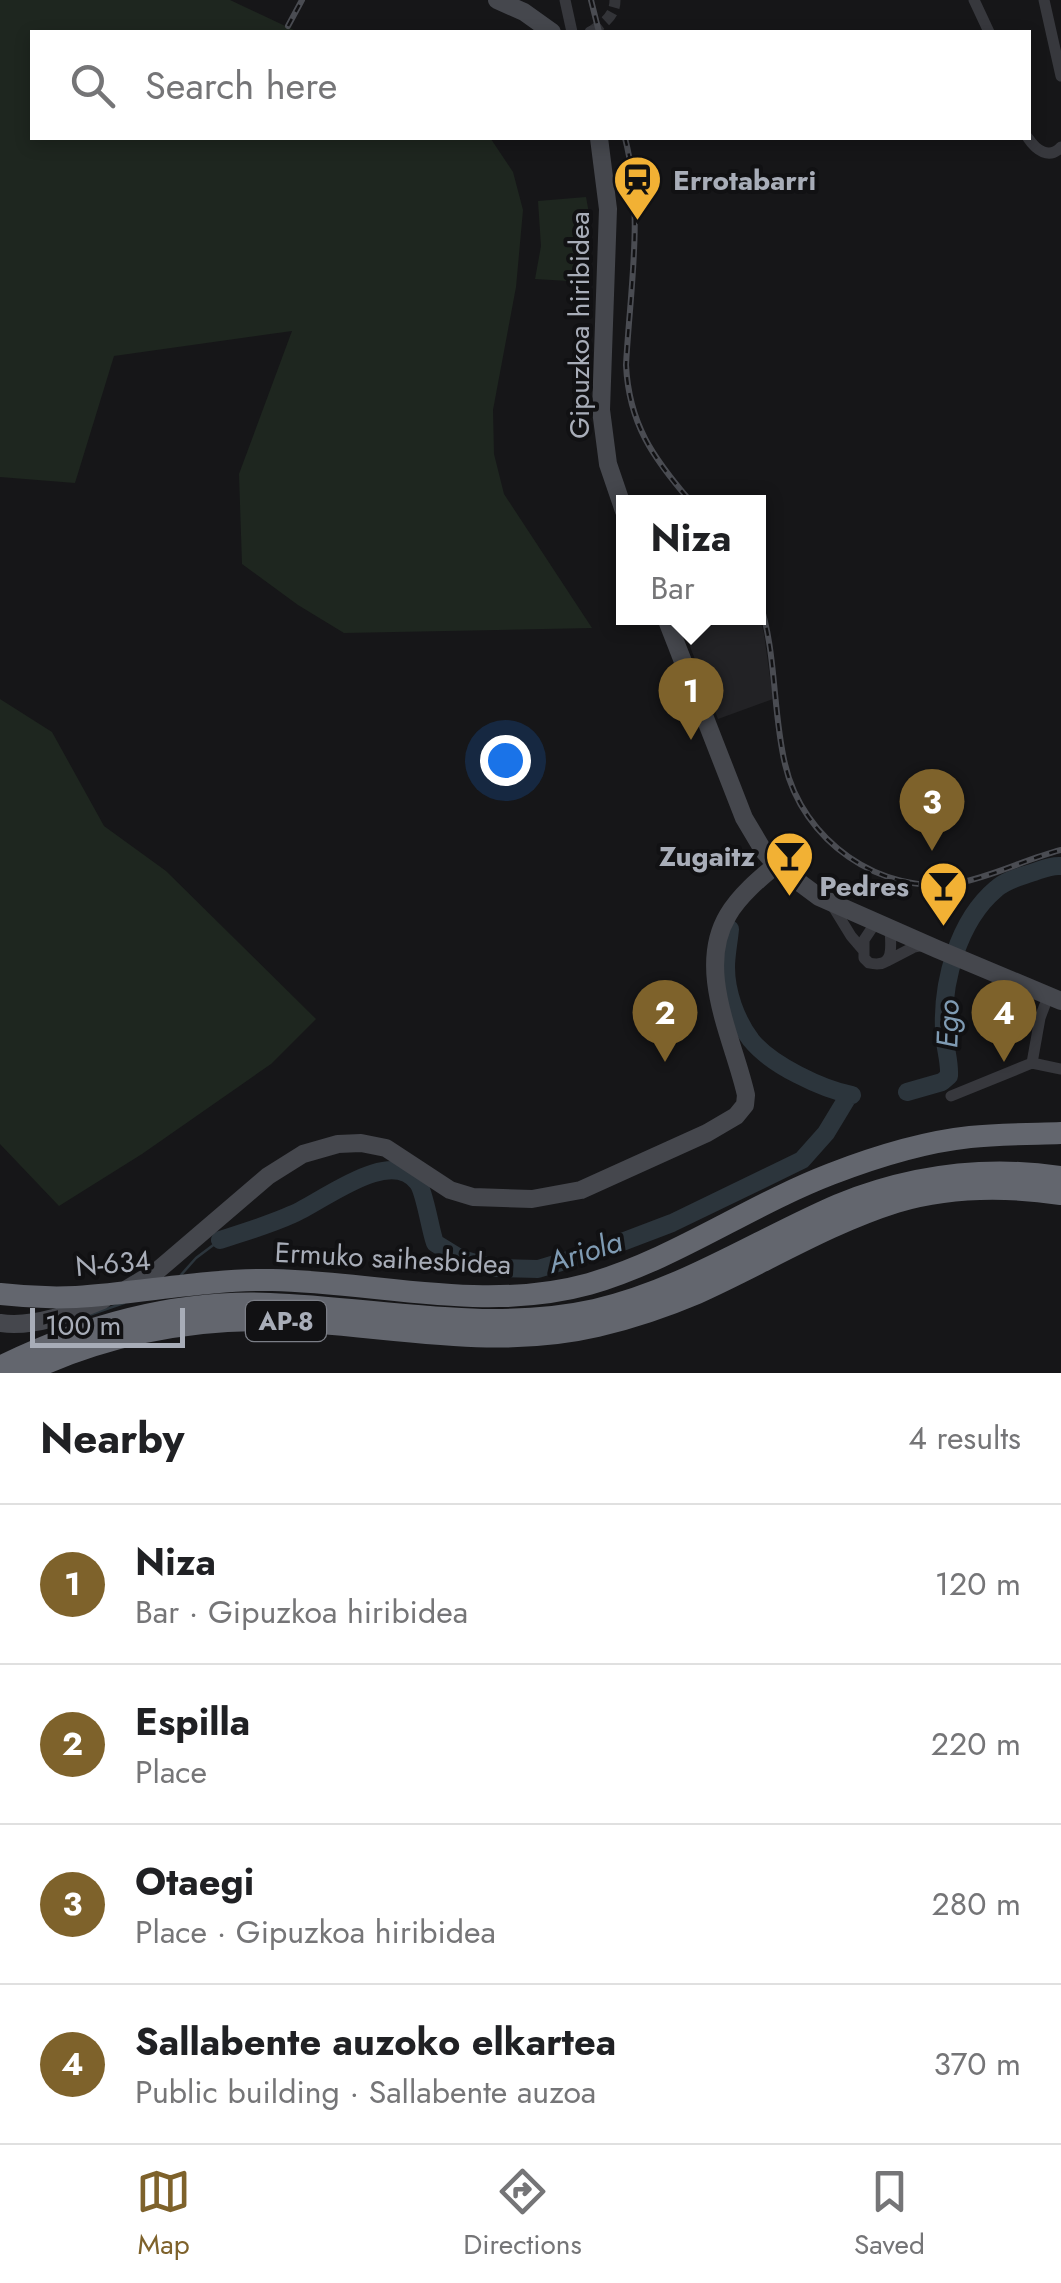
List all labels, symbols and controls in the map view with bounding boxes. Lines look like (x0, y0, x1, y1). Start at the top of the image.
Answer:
search box (30, 30, 1031, 140)
icon: search (65, 58, 120, 113)
text: Search here (145, 58, 337, 113)
station icon: Errotabarri (612, 154, 664, 222)
place label: Errotabarri (673, 160, 816, 201)
street label: Gipuzkoa hiribidea (559, 211, 600, 439)
popup (616, 495, 766, 625)
text: Niza (651, 510, 731, 565)
text: Bar (651, 565, 695, 611)
pin: 1 (658, 658, 724, 740)
your location (480, 735, 531, 786)
pin: 3 (900, 768, 964, 851)
bar icon: Zugaitz (764, 830, 816, 898)
place label: Zugaitz (659, 836, 755, 877)
bar icon: Pedres (918, 860, 970, 928)
place label: Pedres (819, 866, 909, 907)
pin: 2 (632, 980, 698, 1062)
pin: 4 (972, 980, 1036, 1062)
water label: Ego (925, 999, 970, 1049)
water label: Ariola (541, 1219, 628, 1284)
street label: Ermuko saihesbidea (274, 1232, 512, 1285)
street label: N-634 (74, 1240, 152, 1287)
road number: AP-8 (246, 1301, 326, 1341)
scale bar (30, 1303, 185, 1348)
text: 100 m (45, 1305, 121, 1346)
text: Nearby (40, 1408, 184, 1469)
text: 4 results (908, 1415, 1021, 1461)
text: Niza (135, 1534, 216, 1589)
text: 1 (64, 1561, 81, 1607)
text: 120 m (935, 1561, 1021, 1607)
text: Bar · Gipuzkoa hiribidea (135, 1589, 468, 1635)
text: Espilla (135, 1694, 250, 1749)
text: 2 (62, 1721, 83, 1767)
text: 220 m (931, 1721, 1021, 1767)
text: Place (135, 1749, 207, 1795)
text: Otaegi (135, 1854, 254, 1909)
text: 3 (63, 1881, 82, 1927)
text: 280 m (932, 1881, 1021, 1927)
text: Place · Gipuzkoa hiribidea (135, 1909, 496, 1955)
text: Sallabente auzoko elkartea (135, 2014, 616, 2069)
text: 4 (61, 2041, 84, 2087)
text: 370 m (933, 2041, 1021, 2087)
text: Public building · Sallabente auzoa (135, 2069, 596, 2115)
tab: Map (136, 2164, 191, 2265)
tab: Directions (463, 2164, 582, 2265)
tab: Saved (854, 2164, 925, 2265)

